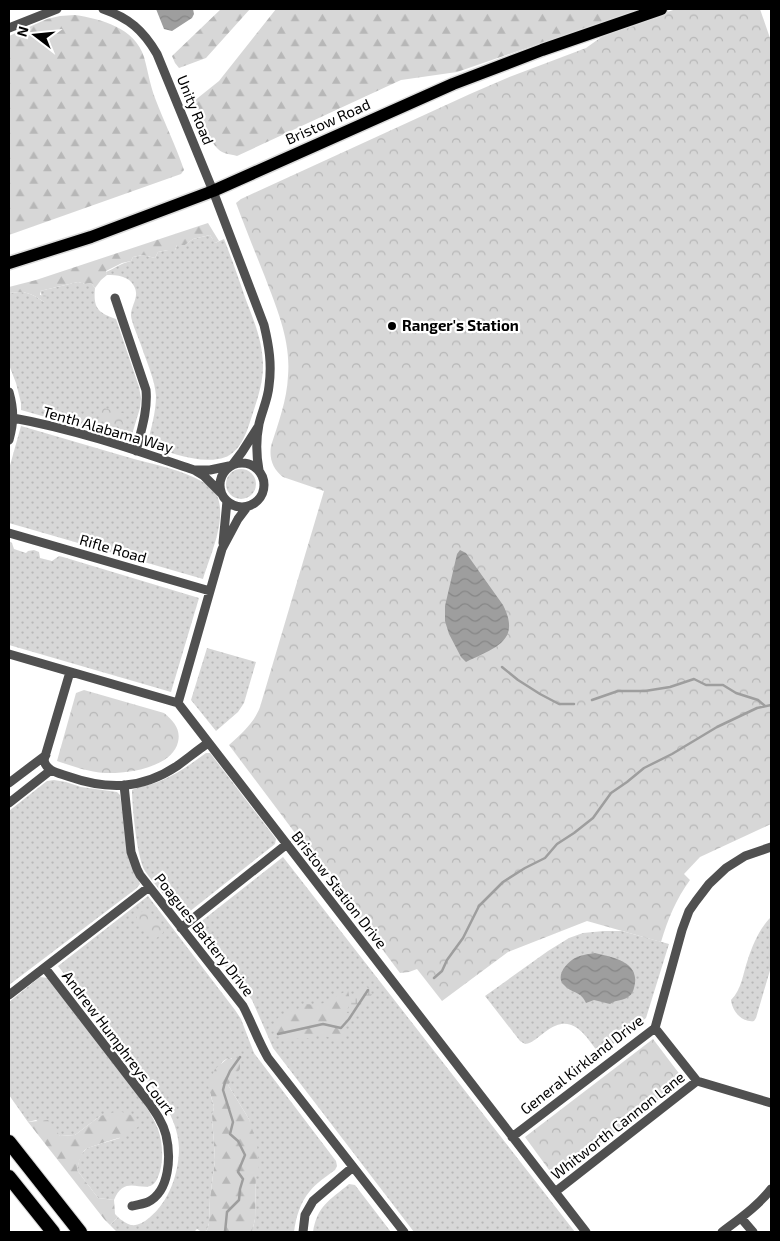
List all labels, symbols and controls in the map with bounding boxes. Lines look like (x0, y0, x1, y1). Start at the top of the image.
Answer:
north arrow (10, 10, 60, 60)
text: N (12, 24, 32, 38)
street label: Unity Road (174, 72, 218, 147)
street label: Bristow Road (282, 94, 373, 148)
place label: Ranger's Station (402, 316, 519, 334)
marker: Ranger's Station (386, 320, 398, 332)
street label: Tenth Alabama Way (41, 402, 176, 456)
street label: Rifle Road (78, 530, 149, 566)
street label: Bristow Station Drive (288, 827, 391, 952)
street label: Poagues Battery Drive (151, 869, 258, 999)
street label: Andrew Humphreys Court (59, 967, 179, 1118)
street label: General Kirkland Drive (516, 1011, 646, 1118)
street label: Whitworth Cannon Lane (547, 1067, 688, 1183)

